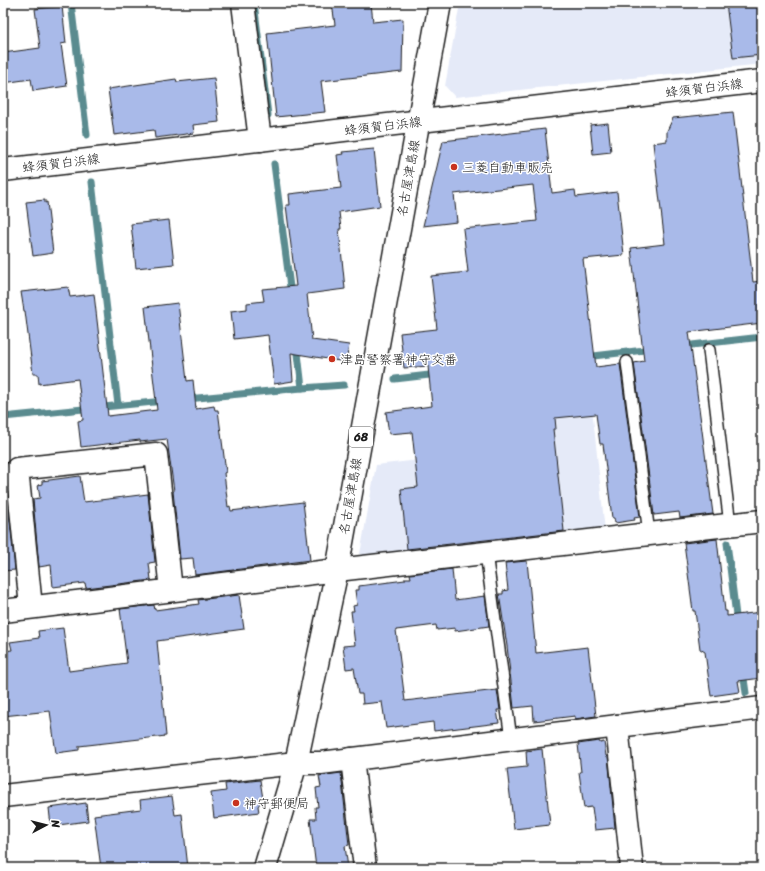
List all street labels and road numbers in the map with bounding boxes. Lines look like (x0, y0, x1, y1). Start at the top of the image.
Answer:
street label: 蜂須賀白浜線 (664, 72, 745, 104)
street label: 蜂須賀白浜線 (343, 110, 424, 142)
street label: 名古屋津島線 (390, 137, 426, 218)
street label: 蜂須賀白浜線 (21, 147, 102, 179)
road number: 68 (349, 427, 373, 447)
street label: 名古屋津島線 (332, 455, 368, 536)

